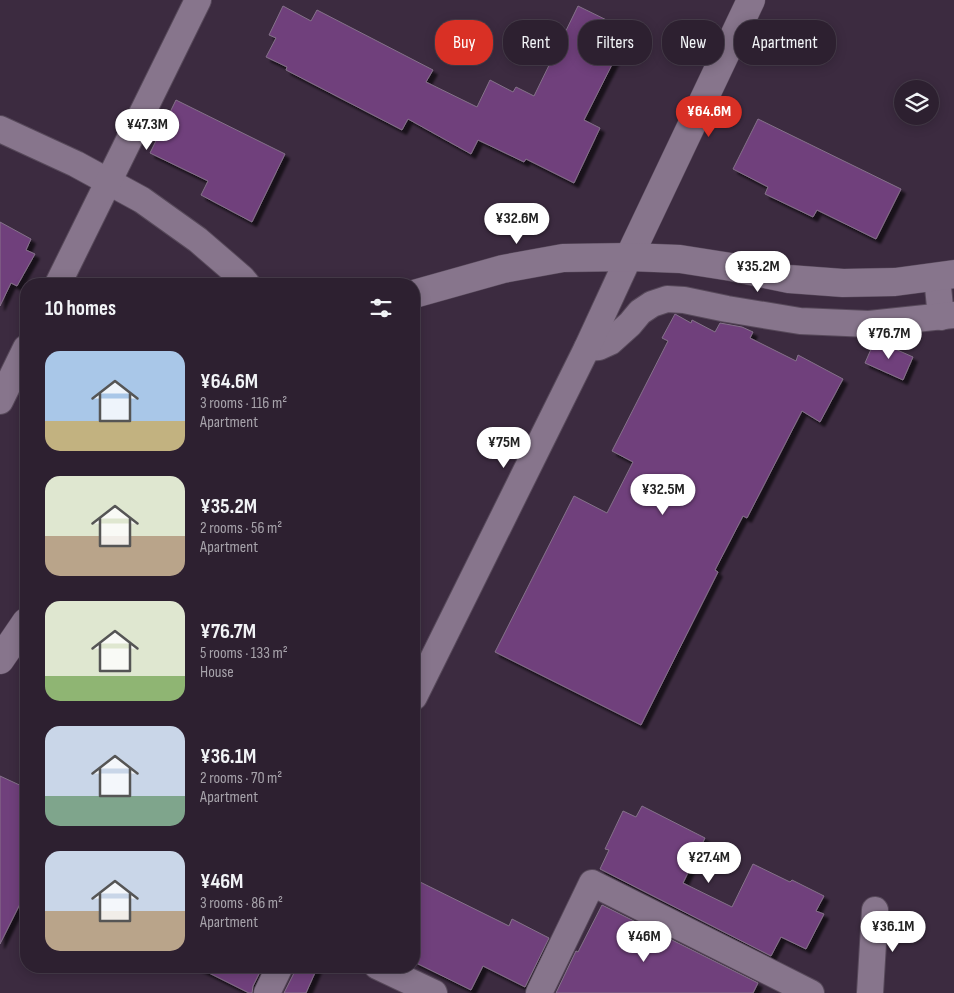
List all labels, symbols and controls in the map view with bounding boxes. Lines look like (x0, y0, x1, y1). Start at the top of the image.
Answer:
chip: Buy (435, 20, 493, 65)
chip: Rent (503, 20, 568, 65)
chip: Filters (578, 20, 652, 65)
chip: New (662, 20, 724, 65)
chip: Apartment (734, 20, 836, 65)
map controls (894, 80, 939, 125)
button: layers (894, 80, 939, 125)
pin: ¥64.6M (668, 96, 750, 138)
text: ¥64.6M (687, 102, 731, 121)
pin: ¥47.3M (106, 108, 188, 151)
text: ¥47.3M (126, 115, 168, 134)
pin: ¥32.6M (476, 202, 558, 245)
text: ¥32.6M (495, 209, 539, 228)
pin: ¥35.2M (717, 250, 799, 293)
text: ¥35.2M (736, 257, 780, 276)
icon: filters (367, 294, 395, 322)
text: 10 homes (45, 296, 116, 321)
pin: ¥76.7M (848, 318, 930, 360)
text: ¥76.7M (868, 324, 910, 343)
text: ¥64.6M (200, 369, 258, 394)
icon: home (85, 371, 145, 431)
text: 3 rooms · 116 m² (200, 394, 287, 413)
text: Apartment (200, 413, 258, 432)
pin: ¥75M (474, 426, 534, 469)
text: ¥75M (488, 433, 520, 452)
pin: ¥32.5M (622, 474, 704, 516)
text: ¥32.5M (641, 480, 685, 499)
text: ¥35.2M (200, 494, 257, 519)
icon: home (85, 496, 145, 556)
text: 2 rooms · 56 m² (200, 519, 282, 538)
text: Apartment (200, 538, 258, 557)
text: ¥76.7M (200, 619, 256, 644)
icon: home (85, 621, 145, 681)
text: 5 rooms · 133 m² (200, 644, 288, 663)
text: House (200, 663, 234, 682)
text: ¥36.1M (200, 744, 256, 769)
icon: home (85, 746, 145, 806)
text: 2 rooms · 70 m² (200, 769, 282, 788)
text: Apartment (200, 788, 258, 807)
pin: ¥27.4M (668, 842, 750, 884)
text: ¥27.4M (688, 848, 730, 867)
text: ¥46M (200, 869, 243, 894)
icon: home (85, 871, 145, 931)
text: 3 rooms · 86 m² (200, 894, 283, 913)
pin: ¥36.1M (852, 910, 934, 953)
text: Apartment (200, 913, 258, 932)
text: ¥36.1M (872, 917, 914, 936)
pin: ¥46M (614, 920, 674, 963)
text: ¥46M (627, 927, 661, 946)

